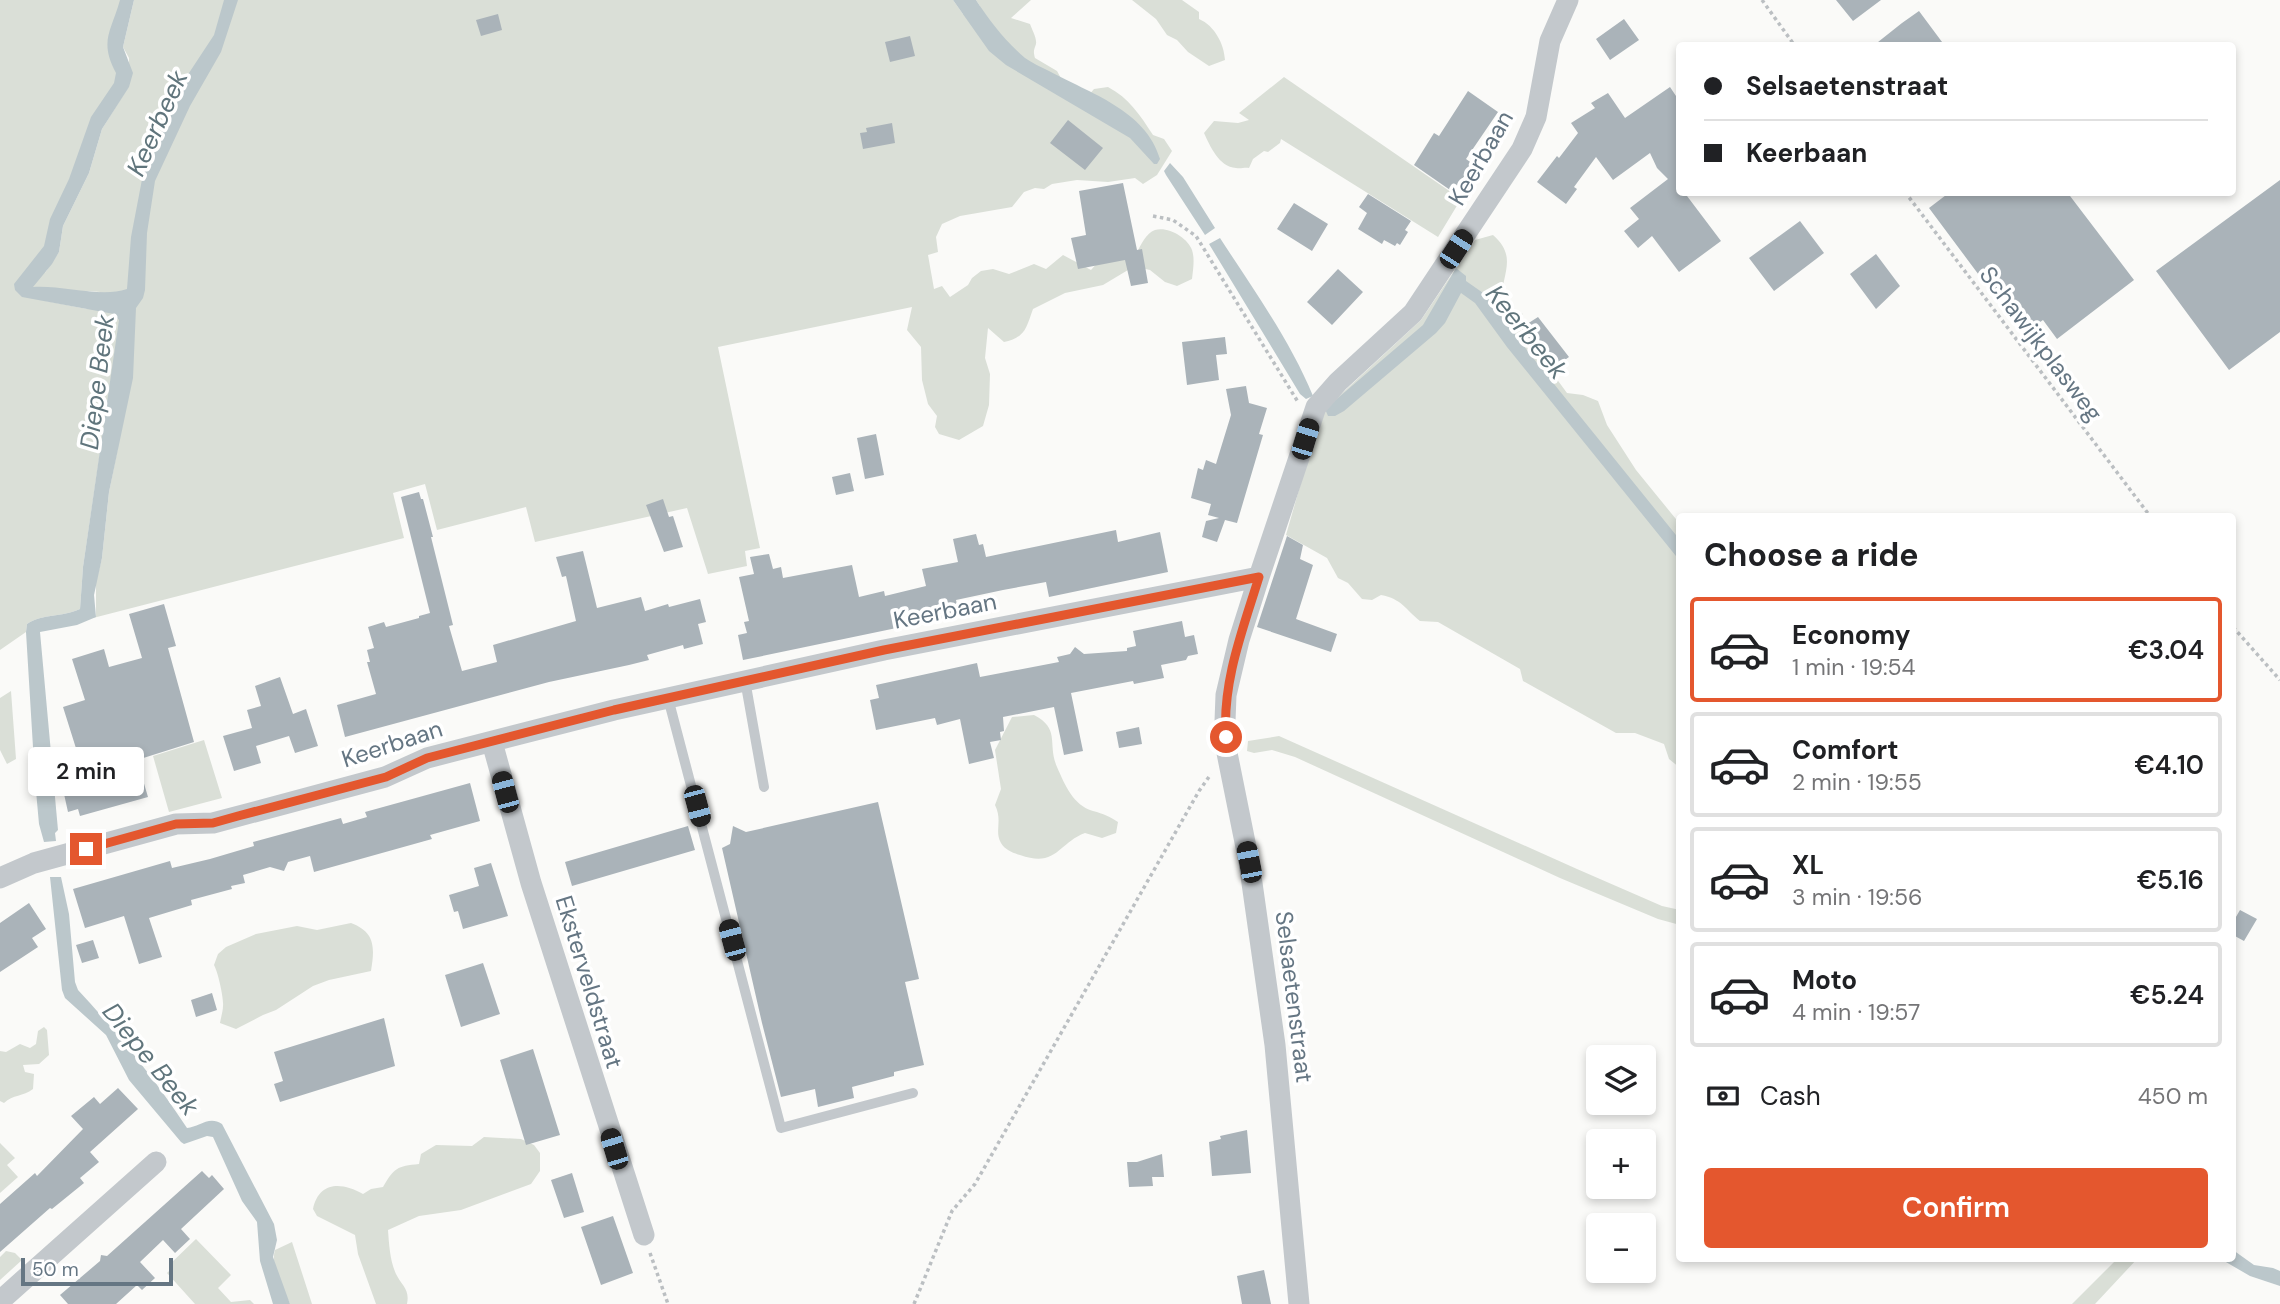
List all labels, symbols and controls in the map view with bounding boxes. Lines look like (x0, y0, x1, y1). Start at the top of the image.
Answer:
water label: Keerbeek (119, 64, 196, 181)
text: Selsaetenstraat (1746, 69, 1948, 103)
street label: Keerbaan (1441, 105, 1520, 211)
text: Keerbaan (1746, 136, 1867, 170)
car (1436, 226, 1477, 272)
street label: Schawijkplasweg (1973, 260, 2110, 427)
water label: Keerbeek (1478, 278, 1576, 387)
water label: Diepe Beek (72, 312, 122, 452)
car (1289, 416, 1322, 462)
text: Choose a ride (1704, 534, 1919, 576)
street label: Keerbaan (891, 585, 999, 636)
icon: car (1708, 618, 1771, 681)
text: Economy (1792, 618, 1910, 652)
text: €3.04 (2128, 633, 2204, 667)
text: 1 min · 19:54 (1792, 652, 1916, 682)
street label: Keerbaan (337, 713, 446, 774)
route start (1210, 721, 1242, 753)
icon: car (1708, 733, 1771, 796)
text: Comfort (1792, 733, 1898, 767)
callout: 2 min (28, 748, 144, 796)
text: €4.10 (2134, 748, 2204, 782)
text: 2 min (56, 756, 116, 786)
text: 2 min · 19:55 (1792, 767, 1922, 797)
car (490, 769, 521, 815)
car (682, 783, 713, 829)
route end (70, 833, 102, 865)
car (1235, 839, 1264, 885)
icon: car (1708, 848, 1771, 911)
text: XL (1792, 848, 1824, 882)
text: €5.16 (2137, 863, 2204, 897)
text: 3 min · 19:56 (1792, 882, 1922, 912)
street label: Eksterveldstraat (548, 892, 630, 1072)
street label: Selsaetenstraat (1269, 909, 1320, 1085)
car (717, 917, 748, 963)
icon: car (1708, 963, 1771, 1026)
text: Moto (1792, 963, 1857, 997)
text: €5.24 (2130, 978, 2204, 1012)
water label: Diepe Beek (95, 995, 207, 1123)
text: 4 min · 19:57 (1792, 997, 1920, 1027)
map controls (1586, 1045, 1656, 1283)
button: layers (1586, 1045, 1656, 1115)
icon: cash (1704, 1077, 1742, 1115)
text: Cash (1760, 1079, 1821, 1113)
text: 450 m (2138, 1081, 2208, 1111)
car (598, 1126, 631, 1172)
button: + (1586, 1129, 1656, 1199)
button: Confirm (1704, 1168, 2208, 1248)
button: − (1586, 1213, 1656, 1283)
scale bar (21, 1255, 173, 1287)
text: 50 m (32, 1257, 79, 1282)

